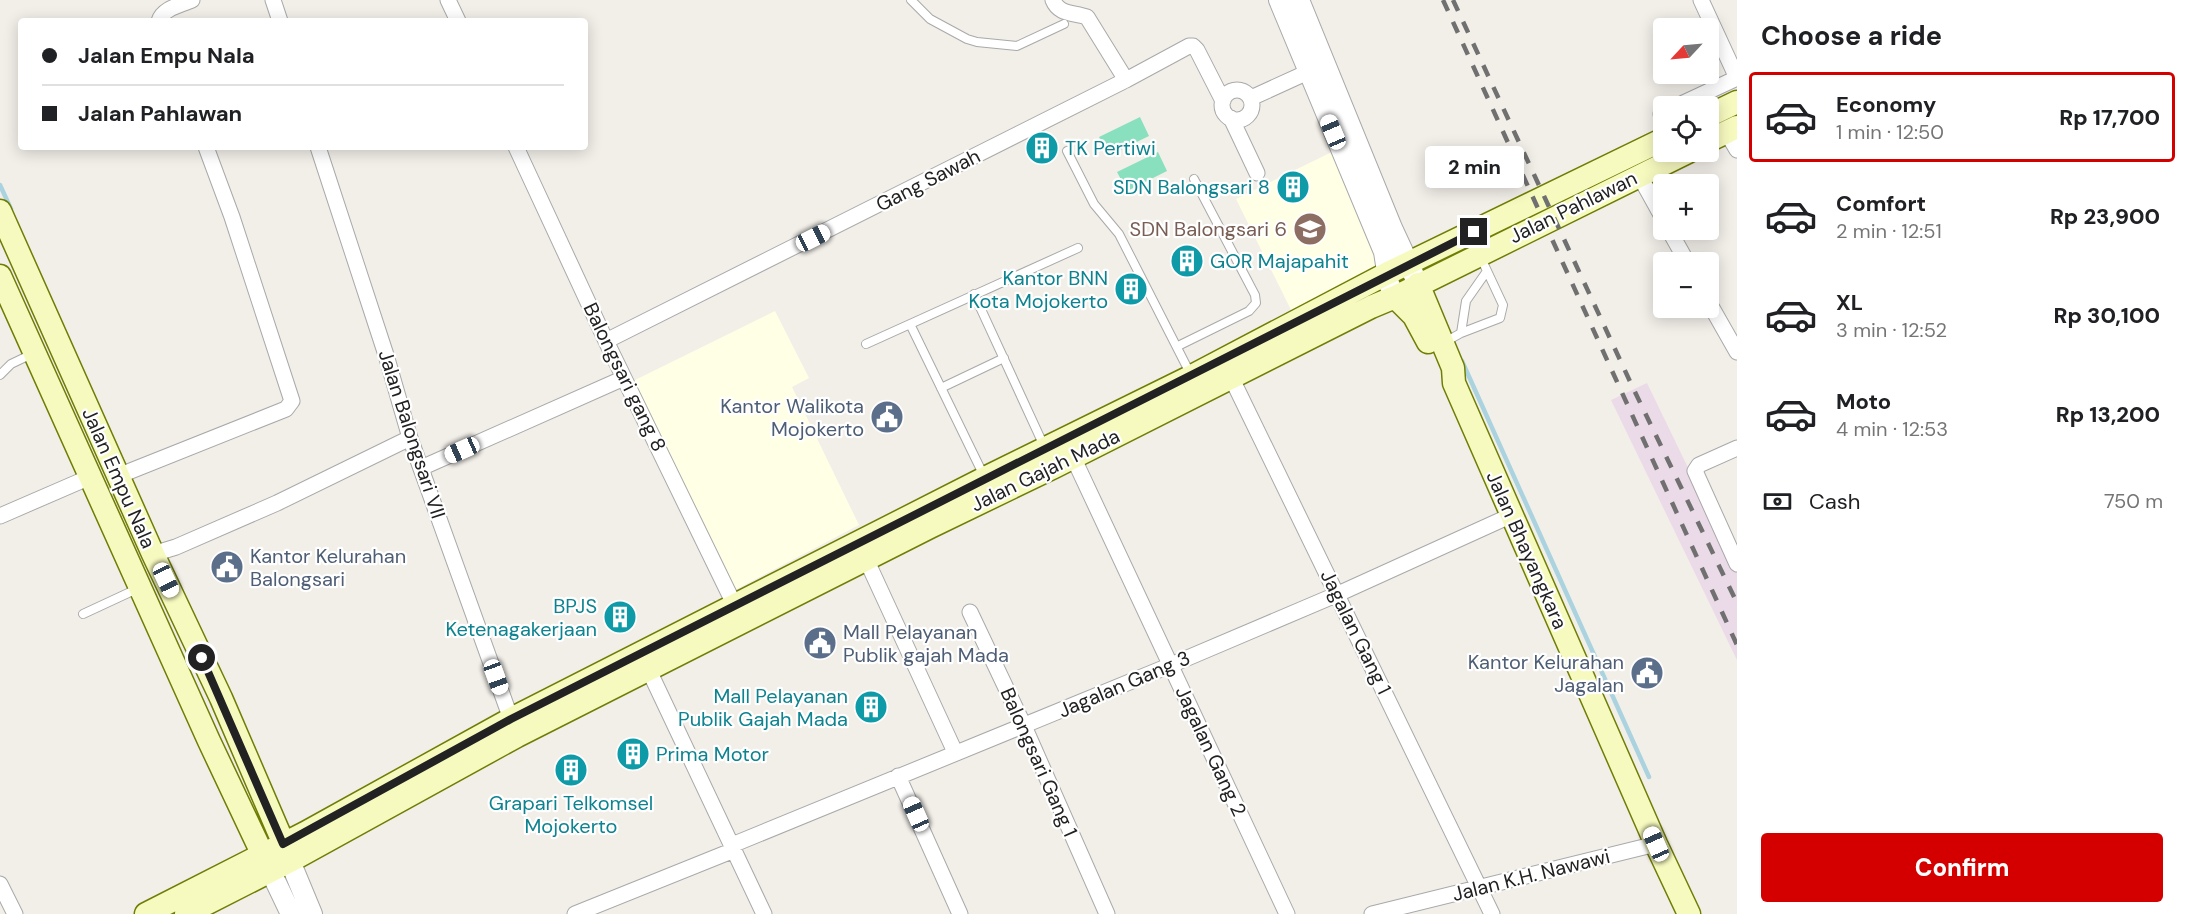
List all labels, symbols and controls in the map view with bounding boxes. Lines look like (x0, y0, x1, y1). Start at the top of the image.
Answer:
north arrow (1653, 18, 1719, 84)
map controls (1653, 18, 1719, 318)
text: Choose a ride (1761, 18, 1942, 53)
text: Jalan Empu Nala (78, 41, 255, 70)
icon: car (1764, 90, 1818, 144)
text: Economy (1836, 90, 1936, 119)
button: locate (1653, 96, 1719, 162)
text: Jalan Pahlawan (78, 99, 242, 128)
text: Rp 17,700 (2059, 103, 2160, 132)
car (1318, 112, 1348, 152)
text: 1 min · 12:50 (1836, 119, 1944, 145)
building icon: TK Pertiwi (1024, 130, 1060, 166)
place label: TK Pertiwi (1065, 135, 1156, 161)
street label: Gang Sawah (872, 143, 984, 217)
callout: 2 min (1424, 145, 1524, 187)
text: 2 min (1448, 154, 1501, 180)
street label: Jalan Pahlawan (1505, 165, 1641, 249)
building icon: SDN Balongsari 8 (1275, 169, 1311, 205)
place label: SDN Balongsari 8 (1113, 174, 1270, 200)
button: + (1653, 174, 1719, 240)
icon: car (1764, 189, 1818, 243)
text: Comfort (1836, 189, 1926, 218)
text: Rp 23,900 (2050, 202, 2160, 231)
school or university icon: SDN Balongsari 6 (1292, 211, 1328, 247)
place label: SDN Balongsari 6 (1130, 216, 1287, 242)
route end (1460, 218, 1487, 245)
text: 2 min · 12:51 (1836, 218, 1942, 244)
car (793, 222, 833, 254)
building icon: GOR Majapahit (1169, 243, 1205, 279)
place label: GOR Majapahit (1210, 248, 1349, 274)
button: − (1653, 252, 1719, 318)
place label: Kantor BNN Kota Mojokerto (969, 265, 1108, 314)
building icon: Kantor BNN Kota Mojokerto (1113, 271, 1149, 307)
icon: car (1764, 288, 1818, 342)
text: XL (1836, 288, 1863, 317)
street label: Balongsari gang 8 (578, 298, 672, 456)
text: Rp 30,100 (2054, 301, 2160, 330)
text: 3 min · 12:52 (1836, 317, 1947, 343)
street label: Jalan Balongsari VII (372, 346, 452, 522)
icon: car (1764, 387, 1818, 441)
text: Moto (1836, 387, 1891, 416)
place label: Kantor Walikota Mojokerto (720, 393, 864, 442)
public building icon: Kantor Walikota Mojokerto (869, 399, 905, 435)
text: Rp 13,200 (2056, 400, 2160, 429)
street label: Jalan Empu Nala (76, 404, 162, 552)
text: 4 min · 12:53 (1836, 416, 1948, 442)
street label: Jalan Gajah Mada (966, 423, 1124, 517)
car (442, 434, 482, 466)
street label: Jalan Bhayangkara (1480, 467, 1574, 633)
icon: cash (1761, 485, 1794, 518)
text: Cash (1809, 487, 1860, 516)
text: 750 m (2104, 488, 2163, 514)
place label: Kantor Kelurahan Balongsari (250, 543, 406, 592)
public building icon: Kantor Kelurahan Balongsari (209, 549, 245, 585)
car (150, 560, 182, 600)
street label: Jagalan Gang 1 (1315, 565, 1397, 699)
place label: BPJS Ketenagakerjaan (445, 593, 597, 642)
building icon: BPJS Ketenagakerjaan (602, 599, 638, 635)
place label: Mall Pelayanan Publik gajah Mada (843, 619, 1009, 668)
public building icon: Mall Pelayanan Publik gajah Mada (802, 625, 838, 661)
route start (188, 644, 215, 671)
street label: Jagalan Gang 3 (1054, 645, 1194, 723)
place label: Kantor Kelurahan Jagalan (1468, 649, 1624, 698)
public building icon: Kantor Kelurahan Jagalan (1629, 655, 1665, 691)
car (481, 657, 511, 697)
street label: Jagalan Gang 2 (1170, 682, 1252, 820)
place label: Mall Pelayanan Publik Gajah Mada (678, 683, 848, 732)
street label: Balongsari Gang 1 (994, 683, 1084, 841)
building icon: Mall Pelayanan Publik Gajah Mada (853, 689, 889, 725)
building icon: Prima Motor (615, 736, 651, 772)
place label: Prima Motor (656, 741, 769, 767)
building icon: Grapari Telkomsel Mojokerto (553, 752, 589, 788)
place label: Grapari Telkomsel Mojokerto (489, 790, 653, 839)
car (900, 794, 932, 834)
car (1640, 824, 1672, 864)
button: Confirm (1761, 833, 2163, 902)
street label: Jalan K.H. Nawawi (1449, 843, 1613, 907)

